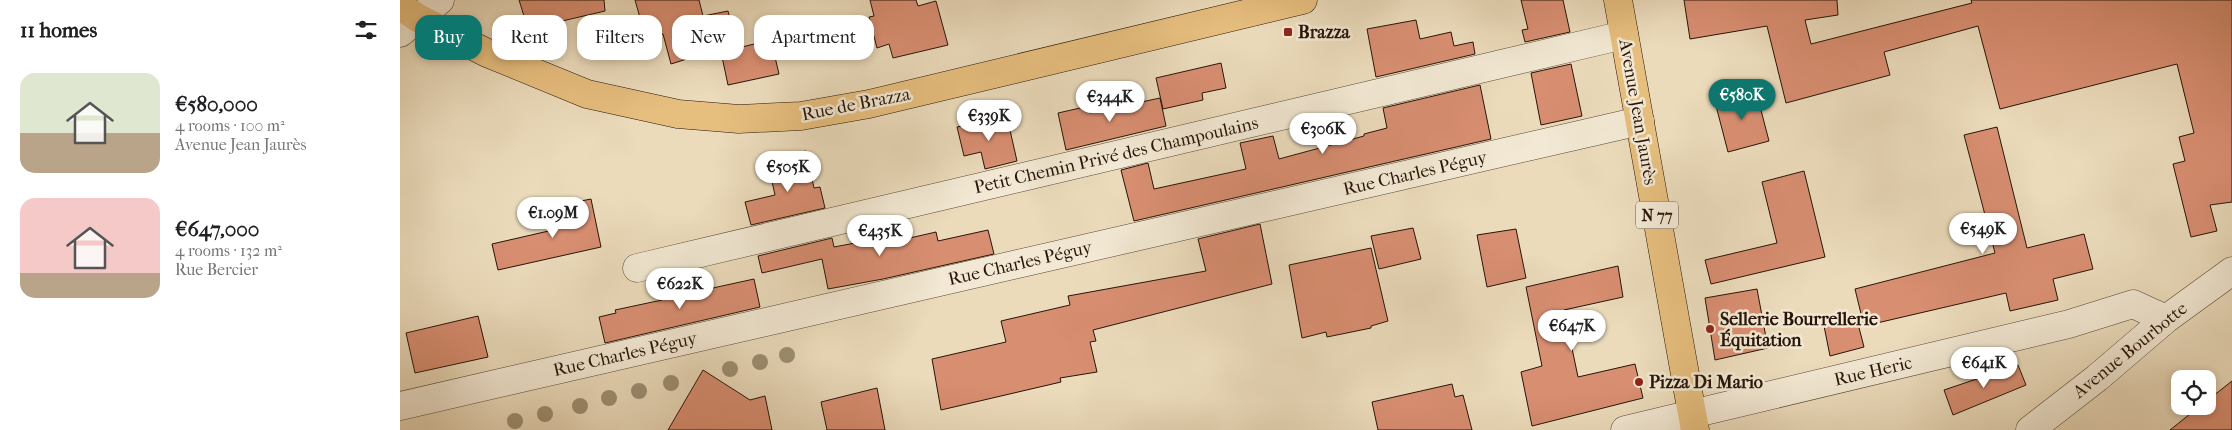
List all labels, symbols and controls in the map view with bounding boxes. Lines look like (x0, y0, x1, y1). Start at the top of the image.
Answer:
chip: Buy (415, 15, 482, 60)
chip: Rent (492, 15, 567, 60)
chip: Filters (577, 15, 662, 60)
chip: New (672, 15, 744, 60)
chip: Apartment (754, 15, 874, 60)
icon: filters (352, 16, 380, 44)
text: 11 homes (20, 18, 97, 42)
place label: Brazza (1298, 22, 1351, 43)
marker: Brazza (1282, 26, 1294, 38)
street label: Avenue Jean Jaurès (1614, 36, 1661, 187)
pin: €580K (1707, 78, 1777, 121)
pin: €344K (1075, 80, 1145, 123)
street label: Rue de Brazza (800, 84, 913, 125)
text: €580K (1720, 85, 1764, 104)
text: €344K (1087, 87, 1133, 106)
text: €580,000 (175, 92, 258, 116)
icon: home (60, 93, 120, 153)
pin: €339K (954, 100, 1024, 142)
text: €339K (968, 106, 1010, 125)
street label: Petit Chemin Privé des Champoulains (972, 112, 1261, 198)
pin: €306K (1288, 112, 1358, 155)
text: 4 rooms · 100 m² (175, 116, 285, 135)
text: €306K (1300, 119, 1346, 138)
text: Avenue Jean Jaurès (175, 135, 306, 154)
street label: Rue Charles Péguy (1341, 146, 1490, 200)
pin: €505K (753, 150, 823, 193)
text: €505K (766, 157, 810, 176)
pin: €1.09M (512, 196, 594, 239)
road number: N 77 (1636, 202, 1678, 228)
text: €1.09M (528, 203, 578, 222)
pin: €549K (1948, 212, 2018, 255)
pin: €435K (845, 214, 915, 257)
text: €647,000 (175, 217, 259, 241)
icon: home (60, 218, 120, 278)
text: €549K (1960, 219, 2006, 238)
text: €435K (858, 221, 902, 240)
street label: Rue Charles Péguy (946, 236, 1095, 290)
text: 4 rooms · 132 m² (175, 241, 282, 260)
text: Rue Bercier (175, 260, 258, 279)
pin: €622K (645, 268, 715, 310)
text: €622K (657, 274, 703, 293)
street label: Avenue Bourbotte (2068, 298, 2192, 403)
place label: Sellerie Bourrellerie Équitation (1720, 309, 1878, 351)
pin: €647K (1537, 310, 1607, 352)
text: €647K (1549, 316, 1595, 335)
marker: Sellerie Bourrellerie Équitation (1704, 323, 1716, 335)
street label: Rue Charles Péguy (551, 327, 700, 381)
pin: €641K (1949, 346, 2019, 389)
street label: Rue Heric (1832, 352, 1914, 391)
text: €641K (1962, 353, 2006, 372)
map controls (2171, 370, 2216, 415)
button: locate (2171, 370, 2216, 415)
place label: Pizza Di Mario (1649, 372, 1763, 393)
marker: Pizza Di Mario (1633, 376, 1645, 388)

